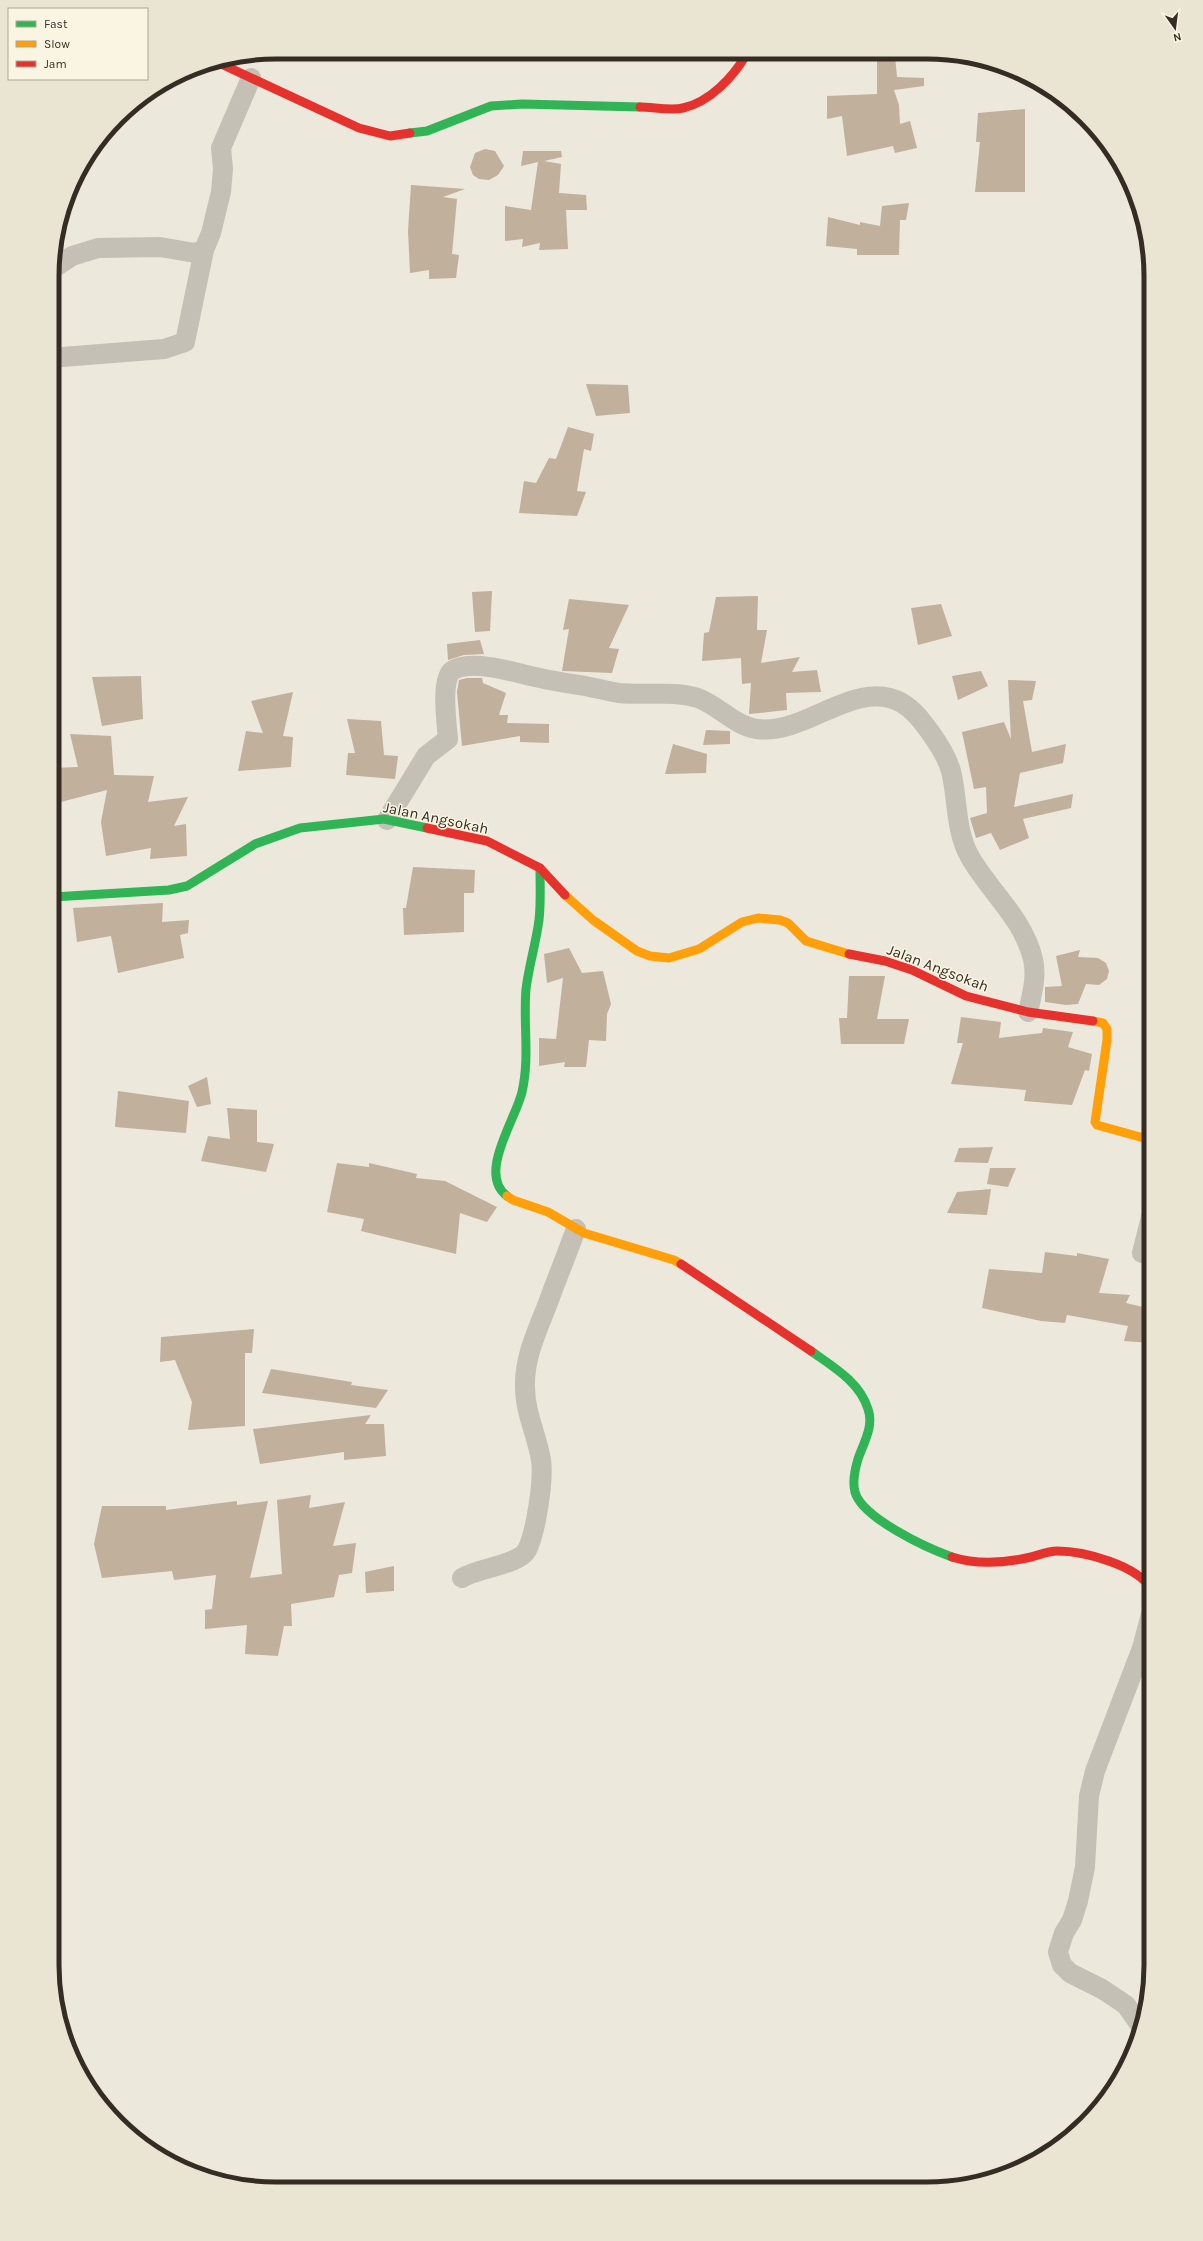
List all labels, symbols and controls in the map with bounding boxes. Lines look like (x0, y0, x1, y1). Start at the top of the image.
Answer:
legend (8, 8, 148, 80)
north arrow (1155, 8, 1195, 48)
text: Fast (44, 17, 68, 31)
text: N (1172, 30, 1183, 44)
text: Slow (44, 37, 70, 51)
text: Jam (44, 57, 67, 71)
street label: Jalan Angsokah (382, 798, 490, 838)
street label: Jalan Angsokah (885, 940, 991, 996)

